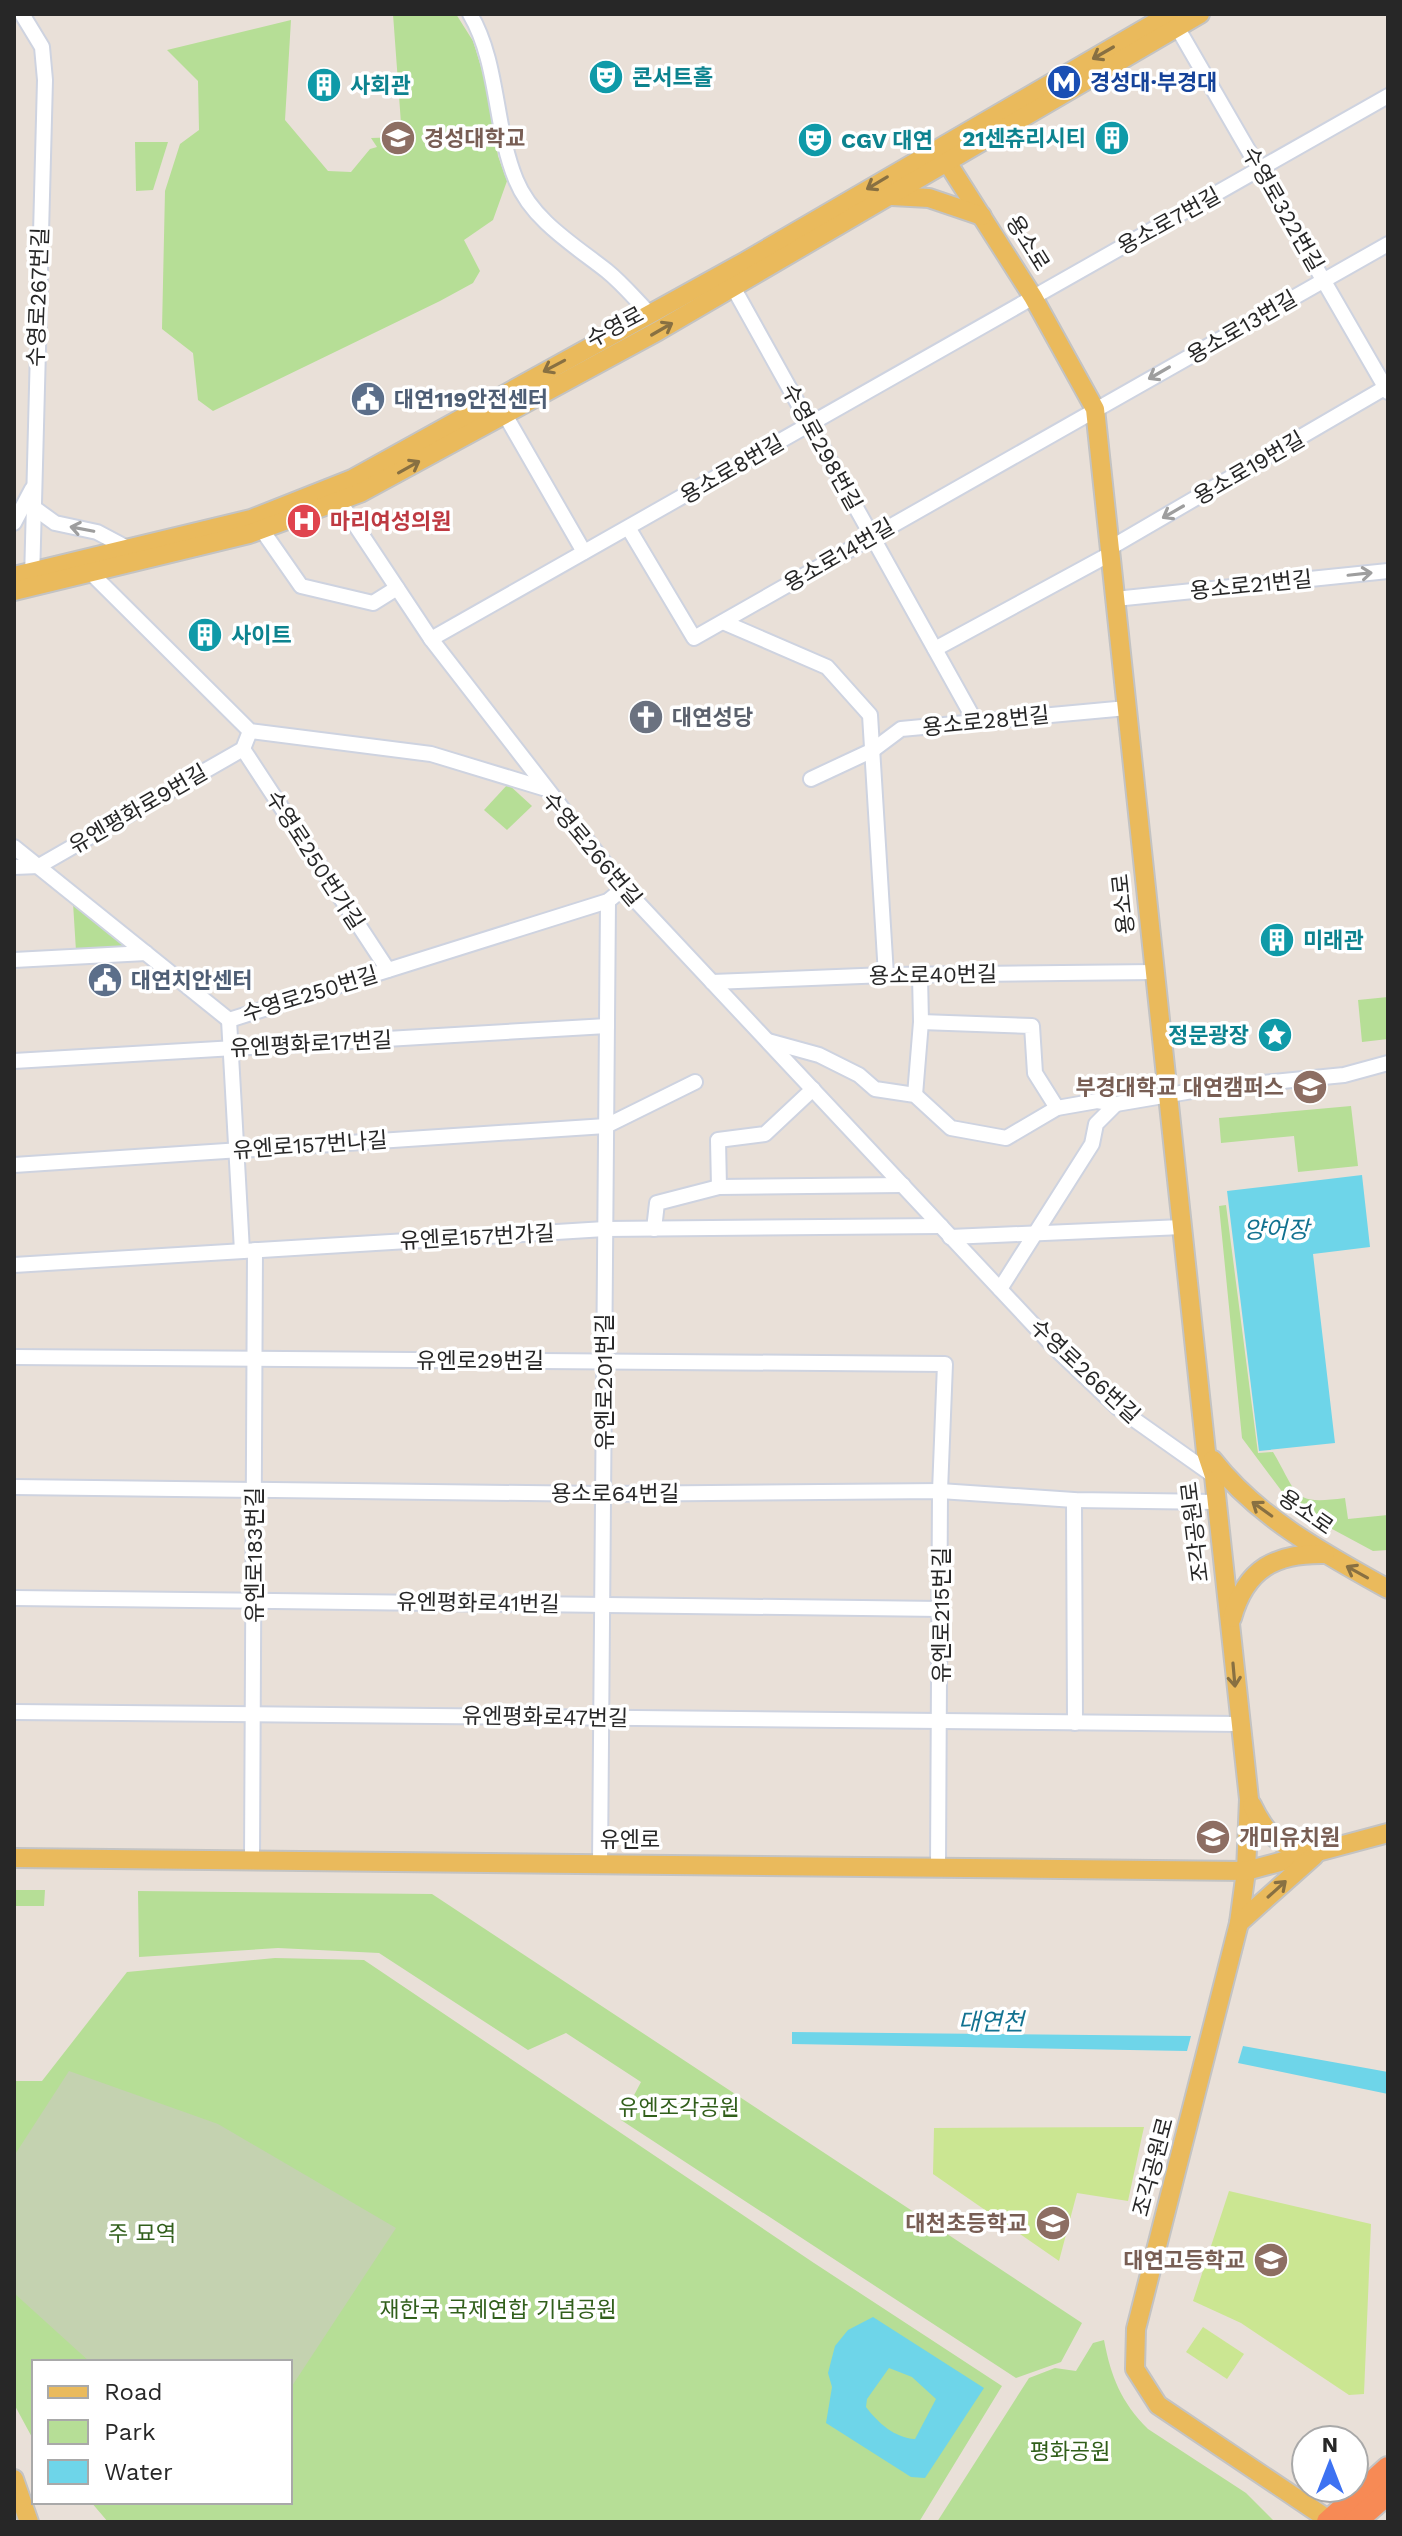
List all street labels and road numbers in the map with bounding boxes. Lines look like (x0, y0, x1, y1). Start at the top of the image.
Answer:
street label: 수영로322번길 (1237, 142, 1329, 276)
street label: 용소로7번길 (1113, 183, 1225, 259)
street label: 용소로 (1001, 211, 1055, 275)
street label: 수영로267번길 (23, 227, 53, 367)
street label: 용소로13번길 (1183, 286, 1301, 368)
street label: 수영로 (582, 302, 648, 352)
street label: 수영로298번길 (777, 379, 867, 515)
street label: 용소로19번길 (1189, 426, 1309, 510)
street label: 용소로8번길 (676, 429, 788, 509)
street label: 용소로14번길 (779, 513, 899, 597)
street label: 용소로21번길 (1189, 566, 1313, 604)
street label: 용소로28번길 (921, 702, 1051, 740)
street label: 유엔평화로9번길 (65, 759, 211, 859)
street label: 수영로250번가길 (261, 786, 369, 934)
street label: 수영로266번길 (537, 787, 647, 911)
street label: 용소로 (1107, 872, 1139, 936)
street label: 용소로40번길 (869, 961, 997, 989)
street label: 수영로250번길 (239, 962, 381, 1026)
street label: 유엔평화로17번길 (229, 1027, 393, 1061)
street label: 유엔로157번나길 (232, 1127, 388, 1163)
street label: 유엔로157번가길 (399, 1220, 555, 1254)
street label: 유엔로201번길 (592, 1314, 617, 1450)
street label: 수영로266번길 (1025, 1314, 1145, 1428)
street label: 유엔로29번길 (416, 1348, 544, 1373)
street label: 조각공원로 (1176, 1480, 1214, 1584)
street label: 용소로64번길 (551, 1481, 679, 1506)
street label: 용소로 (1274, 1484, 1338, 1540)
street label: 유엔로183번길 (242, 1487, 267, 1623)
street label: 유엔로215번길 (929, 1547, 954, 1683)
street label: 유엔평화로41번길 (396, 1589, 560, 1617)
street label: 유엔평화로47번길 (462, 1703, 628, 1731)
street label: 유엔로 (600, 1827, 660, 1852)
street label: 조각공원로 (1128, 2115, 1178, 2219)

